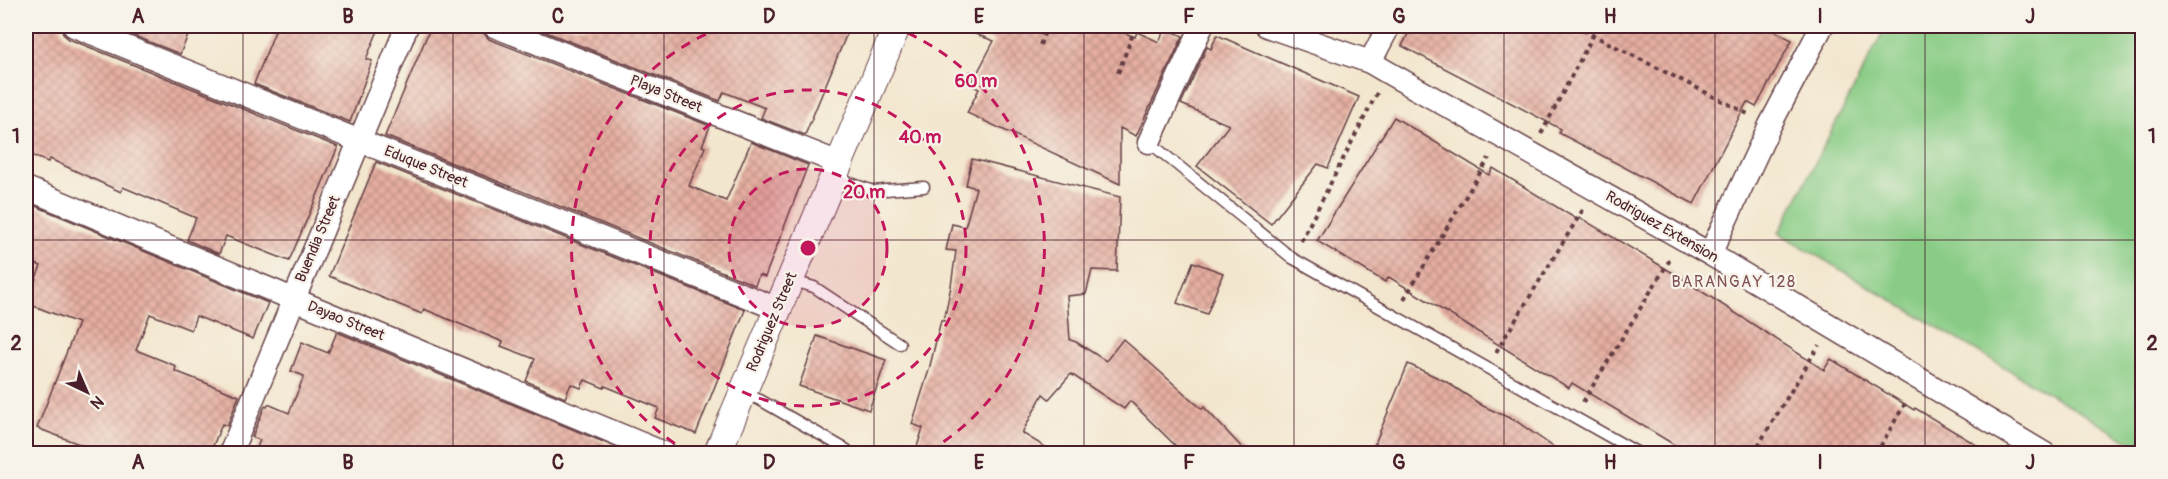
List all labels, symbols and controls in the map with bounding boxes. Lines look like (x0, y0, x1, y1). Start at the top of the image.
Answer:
text: A (132, 4, 145, 29)
text: B (342, 4, 354, 29)
text: C (552, 4, 564, 29)
text: D (763, 4, 776, 29)
text: E (974, 4, 985, 29)
text: F (1183, 4, 1195, 29)
text: G (1392, 4, 1406, 29)
text: H (1604, 4, 1617, 29)
text: I (1817, 4, 1823, 29)
text: J (2025, 4, 2035, 29)
text: 60 m (955, 70, 997, 93)
street label: Playa Street (627, 71, 706, 117)
text: 1 (12, 124, 20, 149)
text: 1 (2148, 124, 2156, 149)
text: 40 m (899, 126, 941, 149)
street label: Eduque Street (381, 142, 472, 193)
text: 20 m (843, 181, 885, 204)
street label: Rodriguez Extension (1602, 187, 1722, 267)
street label: Buendia Street (291, 192, 345, 285)
centre of rings (798, 238, 818, 258)
street label: Rodriguez Street (742, 268, 802, 375)
district label: BARANGAY 128 (1672, 272, 1796, 292)
street label: Dayao Street (305, 297, 388, 345)
text: 2 (10, 331, 22, 356)
text: 2 (2146, 331, 2158, 356)
north arrow (57, 362, 117, 422)
text: N (86, 391, 108, 413)
text: A (132, 450, 145, 475)
text: B (342, 450, 354, 475)
text: C (552, 450, 564, 475)
text: D (763, 450, 776, 475)
text: E (974, 450, 985, 475)
text: F (1183, 450, 1195, 475)
text: G (1392, 450, 1406, 475)
text: H (1604, 450, 1617, 475)
text: I (1817, 450, 1823, 475)
text: J (2025, 450, 2035, 475)

